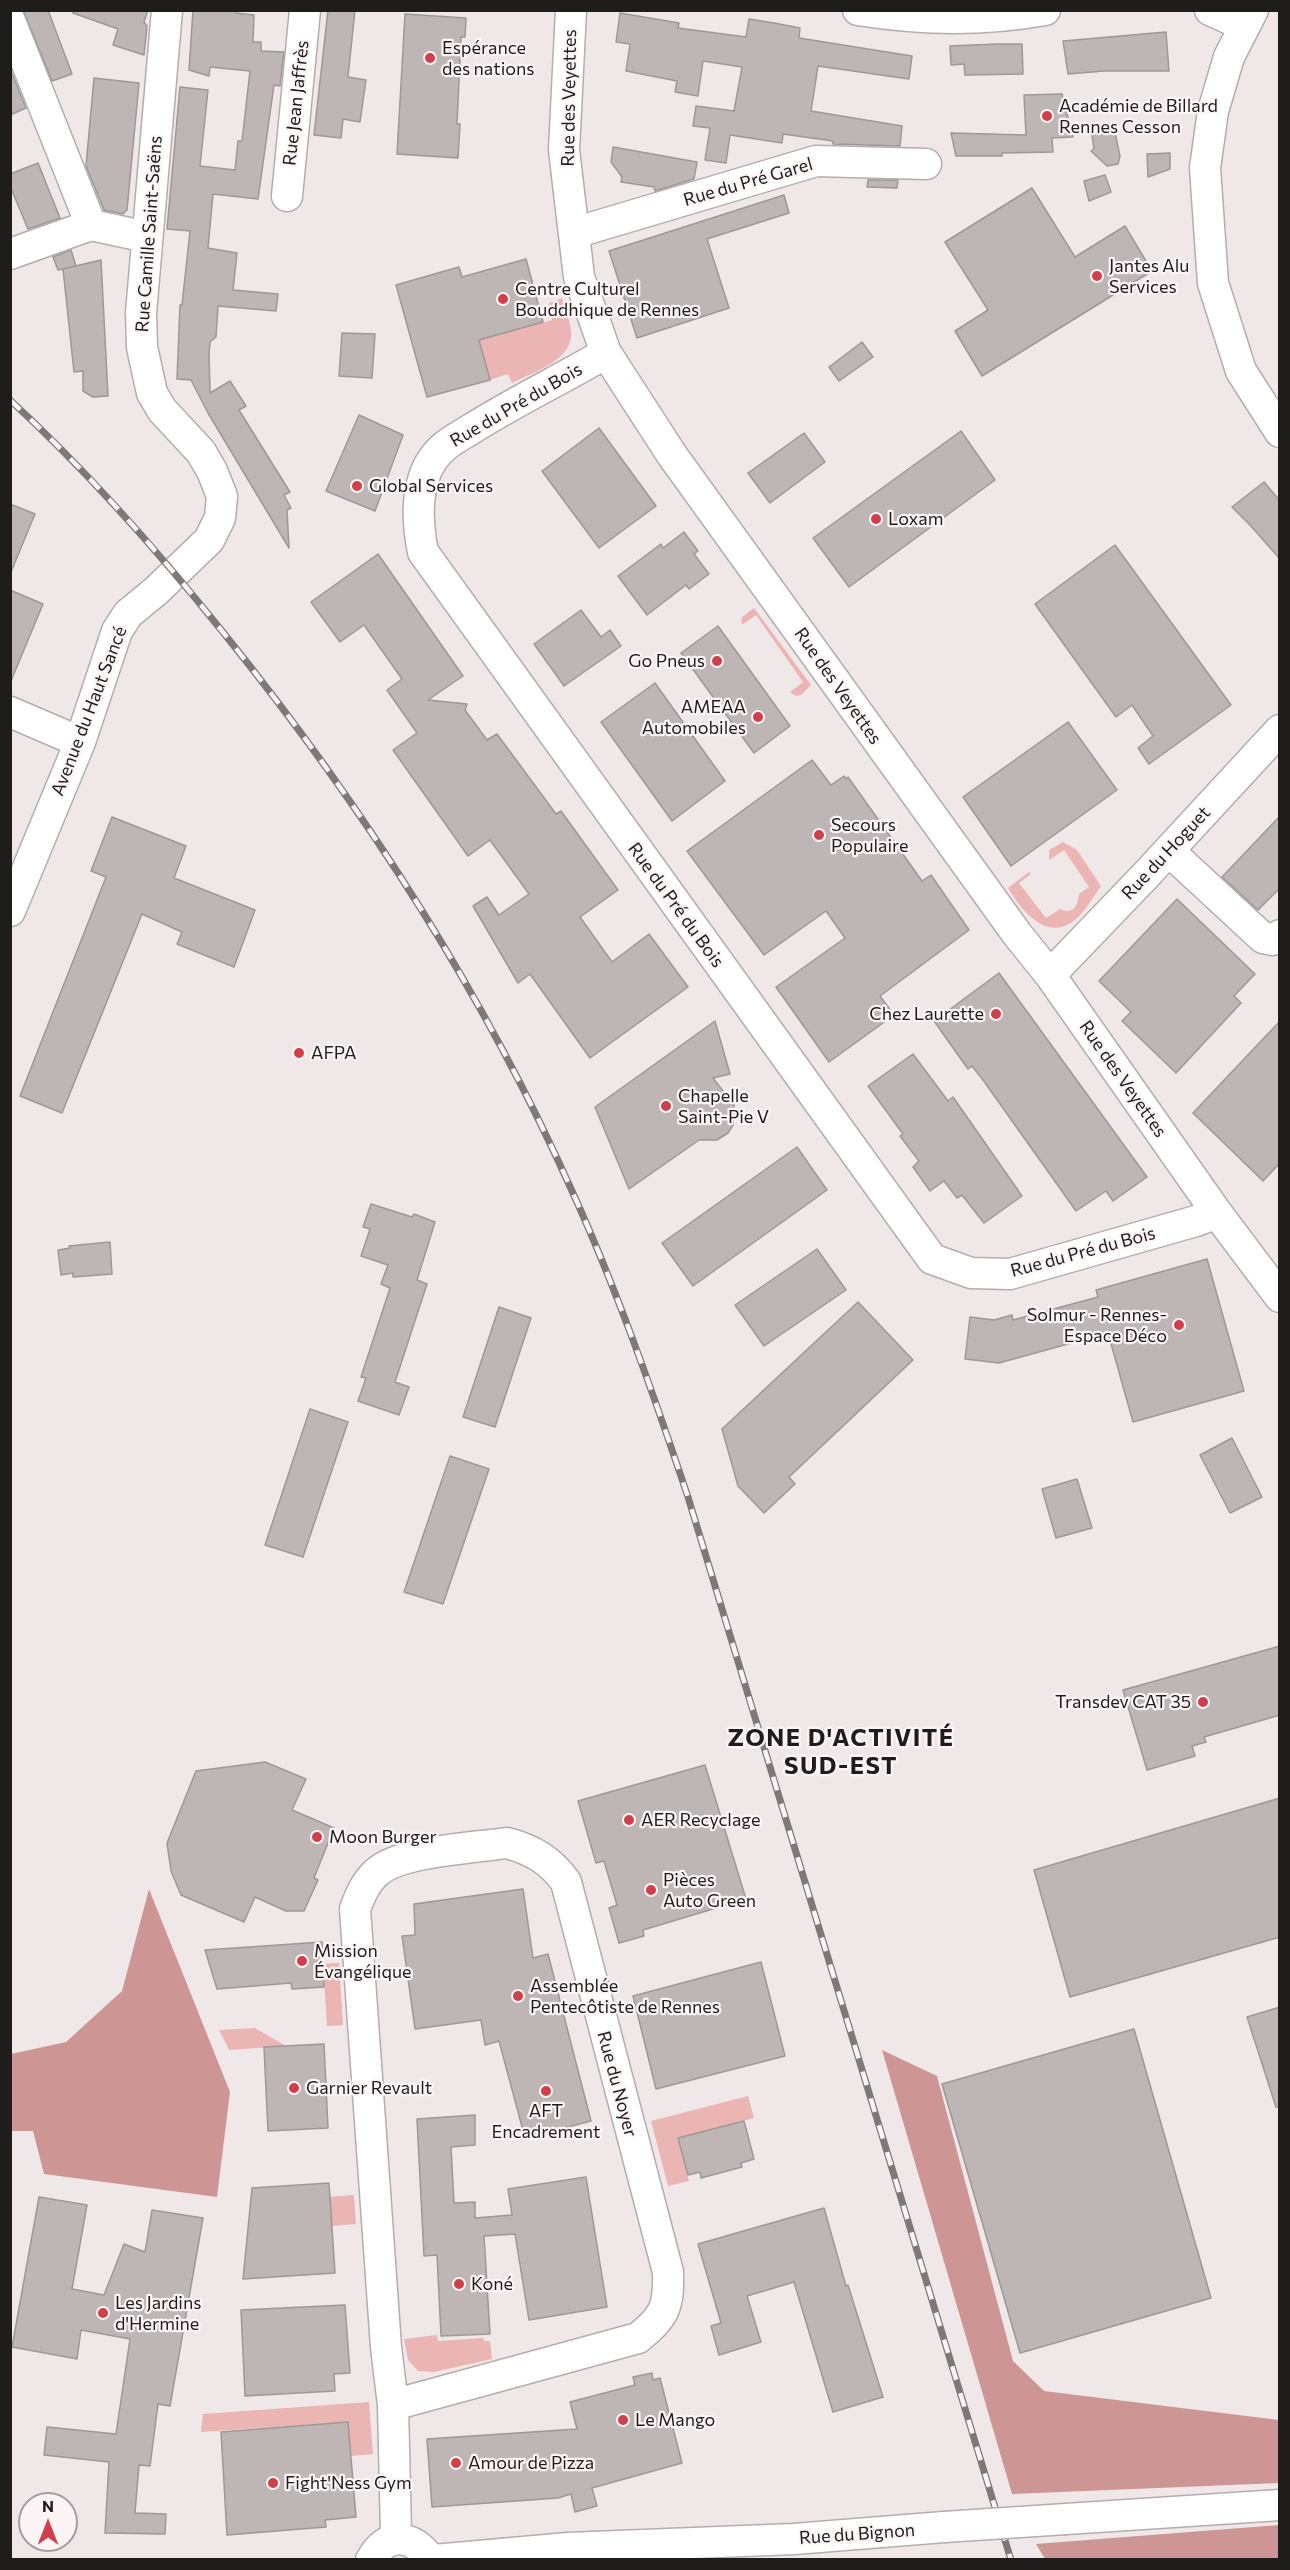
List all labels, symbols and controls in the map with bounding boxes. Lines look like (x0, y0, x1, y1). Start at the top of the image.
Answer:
street label: Rue des Veyettes (557, 29, 581, 167)
place label: Espérance des nations (442, 37, 535, 80)
street label: Rue Jean Jaffrès (279, 39, 313, 167)
marker: Espérance des nations (423, 51, 437, 65)
place label: Académie de Billard Rennes Cesson (1059, 95, 1218, 138)
marker: Académie de Billard Rennes Cesson (1040, 109, 1054, 123)
street label: Rue Camille Saint-Saëns (131, 135, 167, 333)
street label: Rue du Pré Garel (681, 153, 815, 211)
place label: Jantes Alu Services (1109, 255, 1189, 298)
marker: Jantes Alu Services (1090, 269, 1104, 283)
place label: Centre Culturel Bouddhique de Rennes (515, 278, 699, 320)
marker: Centre Culturel Bouddhique de Rennes (496, 292, 510, 306)
street label: Rue du Pré du Bois (446, 358, 586, 452)
place label: Global Services (369, 475, 493, 497)
marker: Global Services (350, 479, 364, 493)
place label: Loxam (888, 508, 943, 530)
marker: Loxam (869, 512, 883, 526)
street label: Avenue du Haut Sancé (47, 623, 131, 799)
street label: Rue des Veyettes (790, 623, 886, 749)
place label: Go Pneus (628, 650, 705, 672)
marker: Go Pneus (710, 654, 724, 668)
place label: AMEAA Automobiles (642, 696, 746, 738)
marker: AMEAA Automobiles (751, 710, 765, 724)
street label: Rue du Hoguet (1117, 802, 1215, 904)
place label: Secours Populaire (831, 814, 908, 856)
marker: Secours Populaire (812, 828, 826, 842)
street label: Rue du Pré du Bois (623, 838, 729, 972)
place label: Chez Laurette (869, 1003, 984, 1025)
marker: Chez Laurette (989, 1007, 1003, 1021)
street label: Rue des Veyettes (1075, 1016, 1171, 1142)
place label: AFPA (311, 1042, 357, 1064)
marker: AFPA (292, 1046, 306, 1060)
place label: Chapelle Saint-Pie V (678, 1085, 769, 1128)
marker: Chapelle Saint-Pie V (659, 1099, 673, 1113)
street label: Rue du Pré du Bois (1008, 1222, 1158, 1282)
place label: Solmur - Rennes- Espace Déco (1027, 1304, 1167, 1346)
marker: Solmur - Rennes- Espace Déco (1172, 1318, 1186, 1332)
place label: Transdev CAT 35 (1055, 1691, 1191, 1713)
marker: Transdev CAT 35 (1196, 1695, 1210, 1709)
district label: ZONE D'ACTIVITÉ SUD-EST (727, 1724, 955, 1780)
place label: AER Recyclage (641, 1809, 760, 1831)
marker: AER Recyclage (622, 1813, 636, 1827)
place label: Moon Burger (329, 1826, 437, 1848)
marker: Moon Burger (310, 1830, 324, 1844)
place label: Pièces Auto Green (663, 1869, 756, 1912)
marker: Pièces Auto Green (644, 1883, 658, 1897)
place label: Mission Évangélique (314, 1940, 412, 1982)
marker: Mission Évangélique (295, 1954, 309, 1968)
place label: Assemblée Pentecôtiste de Rennes (530, 1975, 720, 2018)
marker: Assemblée Pentecôtiste de Rennes (511, 1989, 525, 2003)
street label: Rue du Noyer (593, 2029, 641, 2139)
place label: Garnier Revault (306, 2077, 432, 2099)
marker: Garnier Revault (287, 2081, 301, 2095)
marker: AFT Encadrement (539, 2084, 553, 2098)
place label: AFT Encadrement (492, 2100, 600, 2142)
place label: Koné (471, 2273, 513, 2295)
marker: Koné (452, 2277, 466, 2291)
place label: Les Jardins d'Hermine (115, 2292, 201, 2334)
marker: Les Jardins d'Hermine (96, 2306, 110, 2320)
place label: Le Mango (635, 2409, 715, 2431)
marker: Le Mango (616, 2413, 630, 2427)
place label: Amour de Pizza (468, 2452, 594, 2474)
marker: Amour de Pizza (449, 2456, 463, 2470)
place label: Fight'Ness Gym (285, 2472, 412, 2494)
marker: Fight'Ness Gym (266, 2476, 280, 2490)
north arrow (18, 2492, 78, 2552)
text: N (42, 2496, 54, 2515)
street label: Rue du Bignon (798, 2519, 916, 2549)

